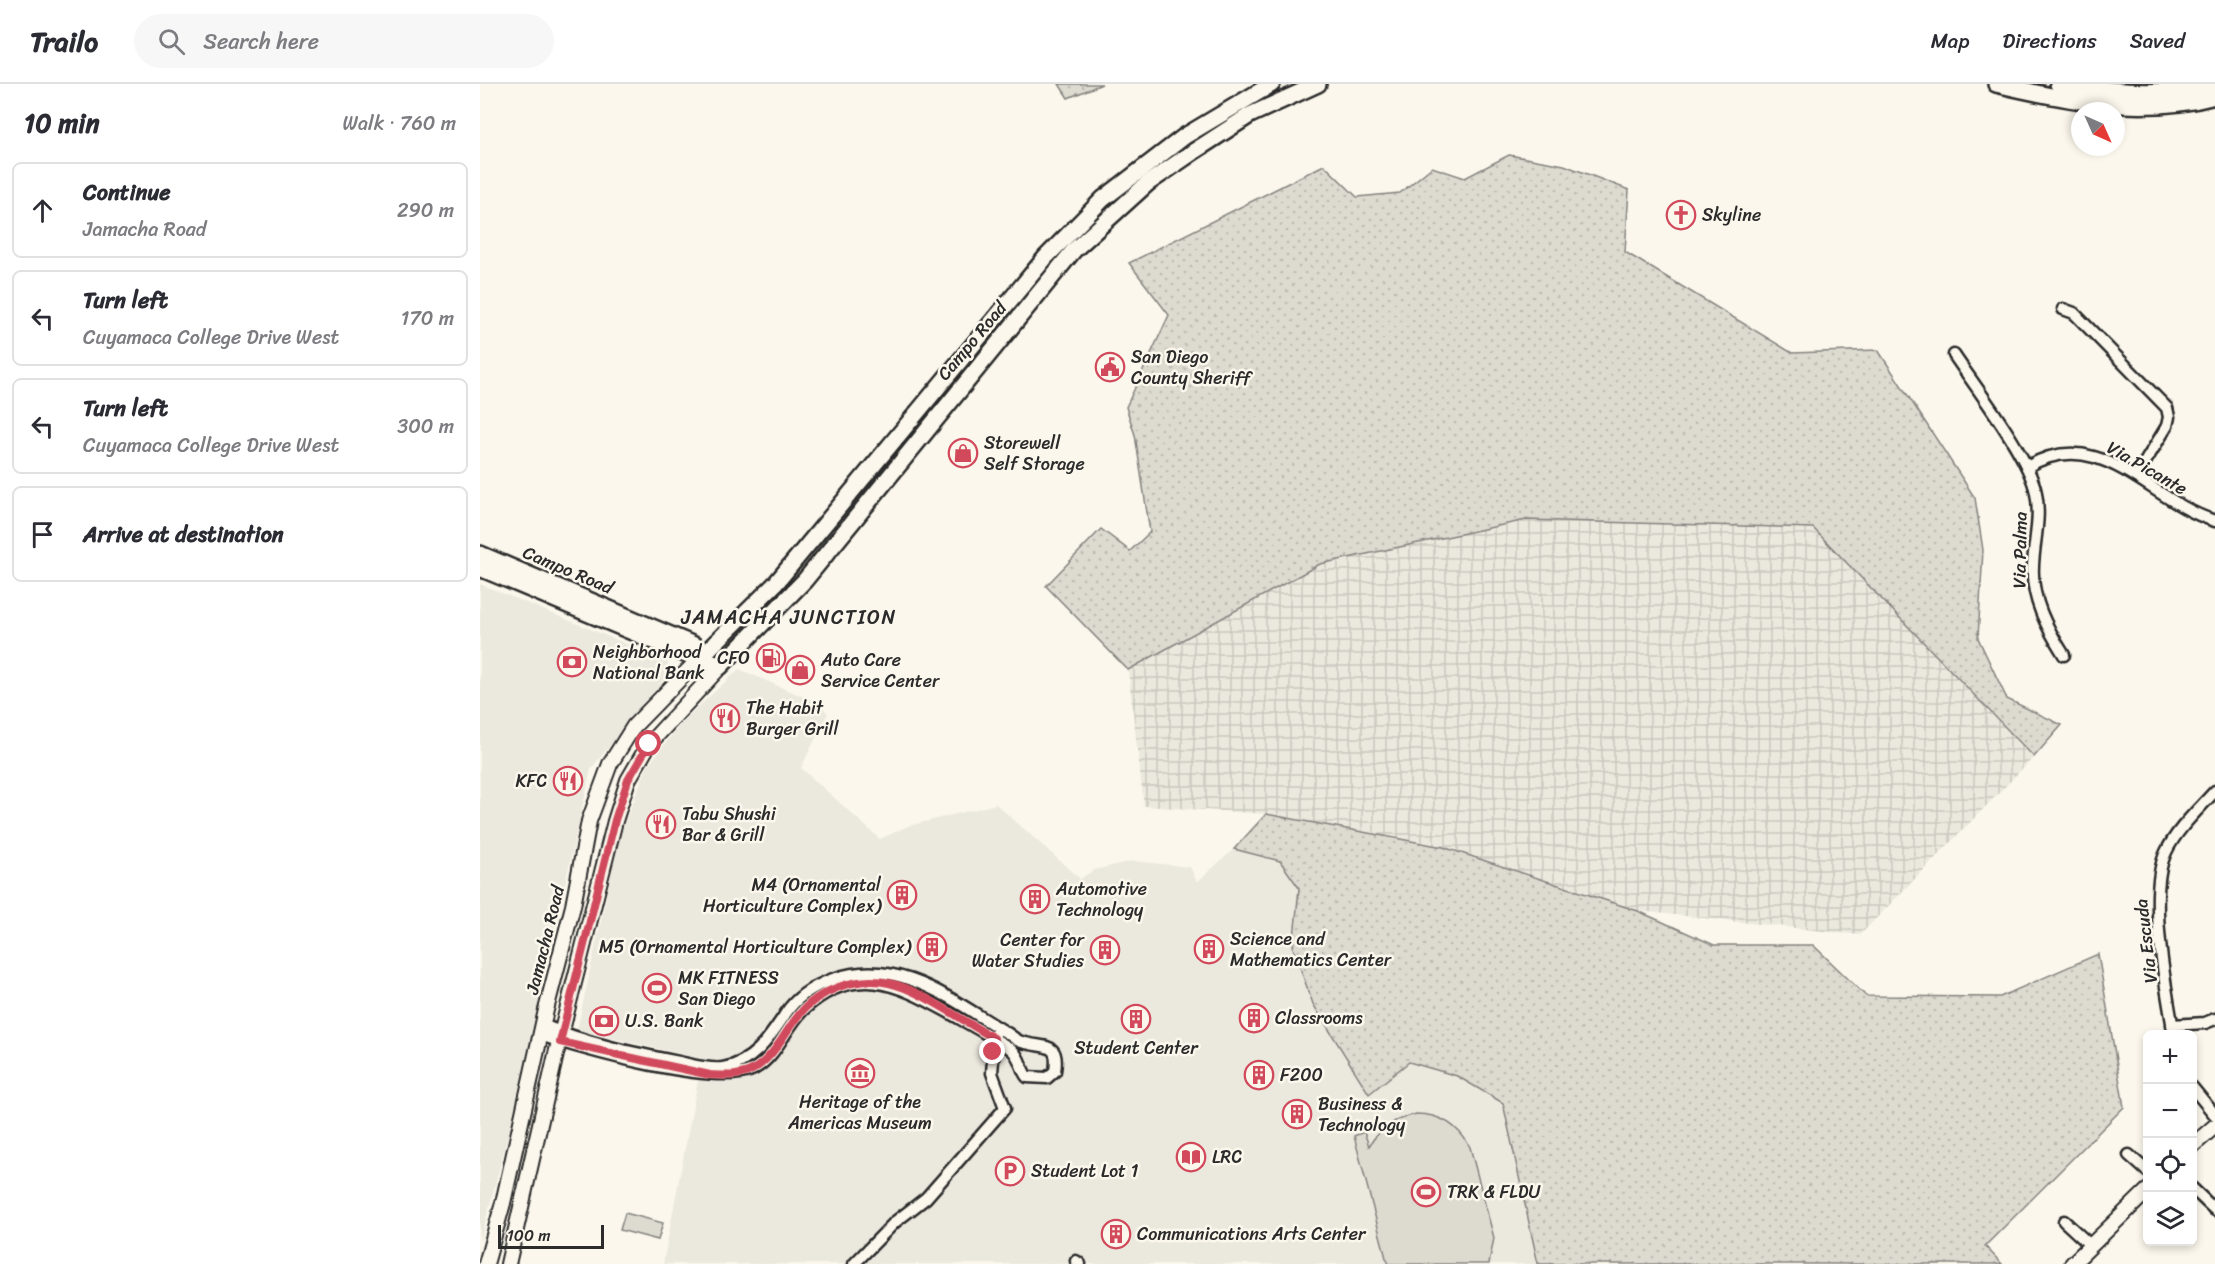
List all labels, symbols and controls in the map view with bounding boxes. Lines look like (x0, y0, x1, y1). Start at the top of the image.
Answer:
search box (134, 14, 554, 68)
text: Trailo (30, 17, 98, 66)
text: Search here (203, 22, 319, 61)
text: Map (1931, 22, 1969, 60)
text: Directions (2002, 22, 2097, 60)
text: Saved (2130, 22, 2185, 60)
icon: search (155, 25, 188, 58)
text: 10 min (24, 100, 100, 146)
north arrow (2071, 102, 2125, 156)
text: Walk · 760 m (342, 106, 456, 141)
text: Continue (83, 173, 171, 212)
text: 290 m (397, 193, 454, 228)
icon: ahead (26, 194, 59, 227)
church icon: Skyline (1665, 199, 1697, 231)
place label: Skyline (1702, 199, 1761, 231)
text: Jamacha Road (83, 212, 206, 247)
text: Turn left (83, 281, 168, 320)
street label: Campo Road (929, 293, 1016, 388)
text: 170 m (401, 301, 454, 336)
icon: left (26, 302, 59, 335)
text: Cuyamaca College Drive West (83, 320, 339, 355)
place label: San Diego County Sheriff (1131, 341, 1254, 394)
public building icon: San Diego County Sheriff (1094, 351, 1126, 383)
text: Turn left (83, 389, 168, 428)
text: 300 m (397, 409, 454, 444)
icon: left (26, 410, 59, 443)
place label: Storewell Self Storage (984, 427, 1085, 480)
text: Cuyamaca College Drive West (83, 428, 339, 463)
street label: Via Picante (2100, 432, 2194, 504)
shop icon: Storewell Self Storage (947, 437, 979, 469)
street label: Via Palma (2003, 511, 2037, 589)
text: Arrive at destination (83, 515, 284, 554)
icon: arrive (26, 518, 59, 551)
street label: Campo Road (518, 537, 620, 604)
district label: JAMACHA JUNCTION (680, 600, 897, 635)
place label: Neighborhood National Bank (593, 636, 705, 689)
place label: CFO (717, 642, 750, 674)
fuel station icon: CFO (755, 642, 787, 674)
place label: Auto Care Service Center (820, 644, 941, 697)
bank icon: Neighborhood National Bank (556, 646, 588, 678)
shop icon: Auto Care Service Center (784, 654, 816, 686)
place label: The Habit Burger Grill (746, 692, 839, 745)
restaurant icon: The Habit Burger Grill (709, 702, 741, 734)
route start (635, 730, 661, 756)
place label: KFC (515, 765, 547, 797)
restaurant icon: KFC (552, 765, 584, 797)
place label: Tabu Shushi Bar & Grill (682, 798, 777, 851)
restaurant icon: Tabu Shushi Bar & Grill (645, 808, 677, 840)
place label: M4 (Ornamental Horticulture Complex) (703, 869, 883, 922)
place label: Automotive Technology (1055, 873, 1147, 926)
building icon: M4 (Ornamental Horticulture Complex) (886, 879, 918, 911)
street label: Jamacha Road (516, 881, 574, 999)
building icon: Automotive Technology (1019, 883, 1051, 915)
street label: Via Escuda (2125, 897, 2167, 985)
place label: Science and Mathematics Center (1230, 923, 1393, 976)
place label: Center for Water Studies (972, 924, 1086, 977)
place label: M5 (Ornamental Horticulture Complex) (599, 931, 913, 963)
building icon: M5 (Ornamental Horticulture Complex) (916, 931, 948, 963)
building icon: Science and Mathematics Center (1193, 933, 1225, 965)
building icon: Center for Water Studies (1089, 934, 1121, 966)
place label: MK FITNESS San Diego (678, 962, 779, 1015)
sports icon: MK FITNESS San Diego (641, 972, 673, 1004)
building icon: Classrooms (1238, 1002, 1270, 1034)
place label: Classrooms (1275, 1002, 1363, 1034)
building icon: Student Center (1120, 1003, 1152, 1035)
bank icon: U.S. Bank (588, 1005, 620, 1037)
place label: U.S. Bank (625, 1005, 704, 1037)
map controls (2143, 1030, 2197, 1246)
button: + (2143, 1030, 2197, 1084)
place label: Student Center (1074, 1032, 1199, 1064)
route end (979, 1038, 1005, 1064)
museum icon: Heritage of the Americas Museum (844, 1057, 876, 1089)
building icon: F200 (1243, 1059, 1275, 1091)
place label: F200 (1280, 1059, 1323, 1091)
button: − (2143, 1084, 2197, 1138)
place label: Heritage of the Americas Museum (787, 1086, 932, 1139)
place label: Business & Technology (1318, 1088, 1406, 1141)
building icon: Business & Technology (1281, 1098, 1313, 1130)
button: locate (2143, 1138, 2197, 1192)
library icon: LRC (1175, 1141, 1207, 1173)
place label: LRC (1212, 1141, 1242, 1173)
parking icon: Student Lot 1 (994, 1155, 1026, 1187)
place label: Student Lot 1 (1031, 1155, 1139, 1187)
sports icon: TRK & FLDU (1410, 1176, 1442, 1208)
place label: TRK & FLDU (1447, 1176, 1541, 1208)
button: layers (2143, 1192, 2197, 1246)
building icon: Communications Arts Center (1100, 1218, 1132, 1250)
place label: Communications Arts Center (1137, 1218, 1367, 1250)
text: 100 m (507, 1221, 551, 1250)
scale bar (498, 1222, 604, 1250)

